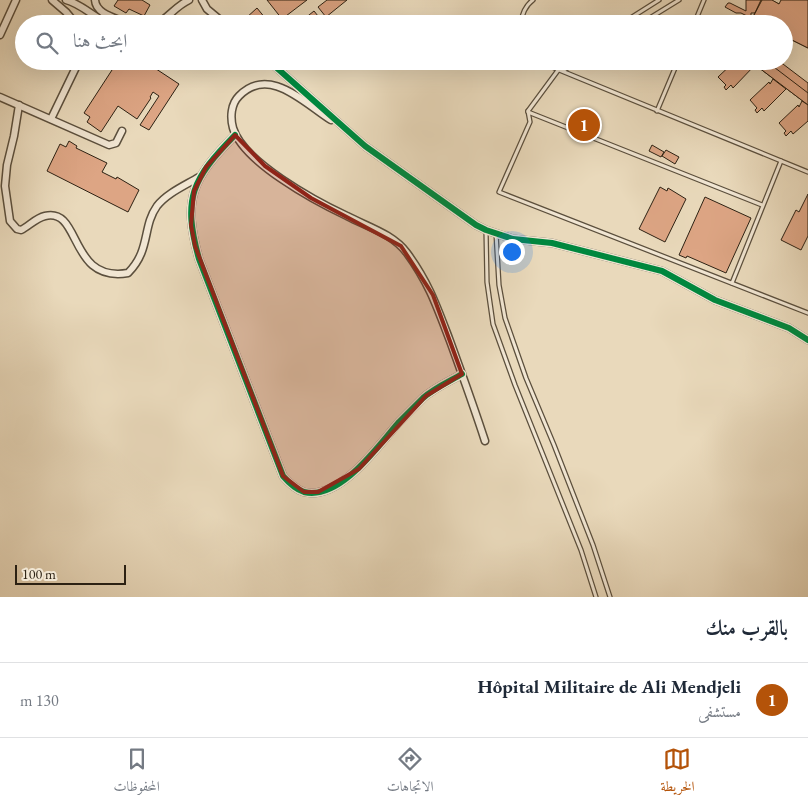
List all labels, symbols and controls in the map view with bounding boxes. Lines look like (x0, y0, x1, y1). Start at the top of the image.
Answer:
search box (15, 15, 793, 70)
text: ابحث هنا (73, 28, 127, 53)
icon: search (33, 29, 61, 57)
pin: 1 (568, 106, 600, 144)
your location (499, 239, 525, 265)
scale bar (15, 562, 126, 585)
text: 100 m (22, 565, 56, 583)
text: بالقرب منك (705, 614, 788, 641)
text: Hôpital Militaire de Ali Mendjeli (478, 674, 741, 699)
text: 130 m (20, 690, 59, 711)
text: 1 (768, 690, 776, 711)
text: مستشفى (698, 701, 741, 722)
tab: المحفوظات (114, 745, 160, 800)
tab: الاتجاهات (387, 745, 433, 800)
tab: الخريطة (660, 745, 695, 800)

